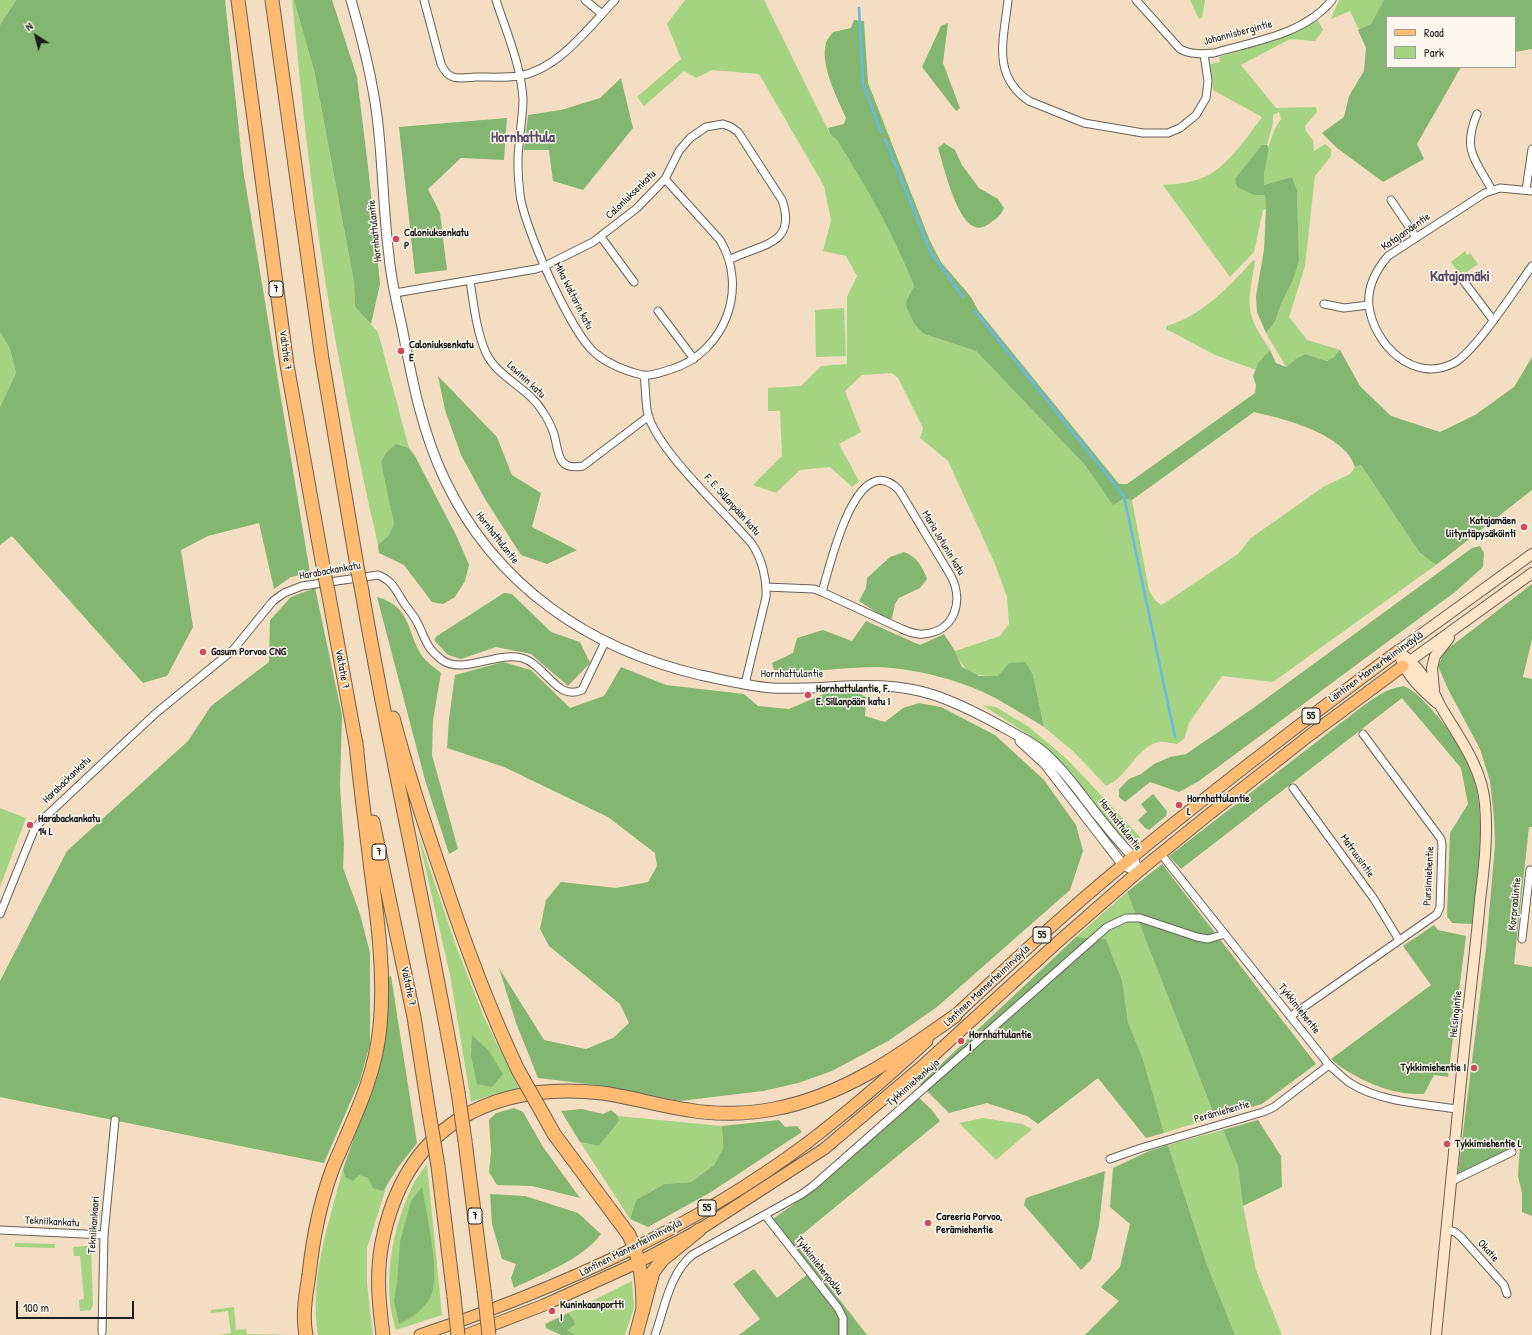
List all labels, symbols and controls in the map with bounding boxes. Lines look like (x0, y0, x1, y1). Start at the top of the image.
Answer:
north arrow (16, 16, 56, 56)
legend (1386, 16, 1516, 68)
street label: Johannisbergintie (1202, 18, 1274, 48)
text: N (22, 19, 35, 34)
text: Road (1424, 24, 1444, 41)
text: Park (1424, 44, 1444, 61)
district label: Hornhattula (491, 129, 555, 147)
street label: Caloniuksenkatu (603, 168, 659, 222)
street label: Hornhattulantie (365, 199, 385, 263)
street label: Katajamäentie (1379, 210, 1433, 254)
place label: Caloniuksenkatu P (404, 226, 469, 252)
marker: Caloniuksenkatu P (391, 234, 401, 244)
street label: Mika Waltarin katu (550, 260, 596, 332)
district label: Katajamäki (1430, 268, 1490, 286)
road number: 7 (269, 281, 283, 297)
street label: Valtatie 7 (276, 329, 294, 371)
place label: Caloniuksenkatu E (409, 338, 474, 364)
marker: Caloniuksenkatu E (396, 346, 406, 356)
street label: Lewinin katu (504, 359, 548, 401)
street label: F. E. Sillanpään katu (701, 472, 763, 538)
street label: Maria Jotunin katu (919, 508, 967, 578)
street label: Hornhattulantie (473, 509, 521, 567)
place label: Katajamäen liityntäpysäköinti (1446, 514, 1516, 540)
marker: Katajamäen liityntäpysäköinti (1519, 522, 1529, 532)
street label: Harabackankatu (298, 559, 362, 583)
street label: Läntinen Mannerheiminväylä (1326, 628, 1426, 706)
place label: Gasum Porvoo CNG (211, 645, 286, 659)
marker: Gasum Porvoo CNG (198, 647, 208, 657)
street label: Valtatie 7 (332, 648, 352, 690)
street label: Hornhattulantie (761, 667, 823, 681)
place label: Hornhattulantie, F. E. Sillanpään katu I (816, 682, 890, 708)
marker: Hornhattulantie, F. E. Sillanpään katu I (803, 690, 813, 700)
road number: 55 (1302, 708, 1320, 724)
street label: Harabackankatu (40, 754, 94, 806)
place label: Hornhattulantie L (1187, 792, 1250, 818)
street label: Hornhattulantie (1096, 796, 1144, 854)
marker: Hornhattulantie L (1174, 800, 1184, 810)
place label: Harabackankatu 14 L (38, 812, 100, 838)
marker: Harabackankatu 14 L (25, 820, 35, 830)
street label: Matruusintie (1337, 832, 1377, 880)
road number: 7 (372, 844, 386, 860)
street label: Pursimiehentie (1421, 846, 1437, 906)
street label: Korpraalintie (1506, 877, 1524, 931)
road number: 55 (1033, 927, 1051, 943)
street label: Läntinen Mannerheiminväylä (941, 943, 1033, 1029)
street label: Valtatie 7 (397, 965, 419, 1007)
street label: Tykkimiehentie (1275, 981, 1323, 1037)
street label: Helsingintie (1447, 990, 1465, 1038)
place label: Hornhattulantie I (969, 1028, 1032, 1054)
marker: Hornhattulantie I (956, 1036, 966, 1046)
street label: Tykkimiehenkuja (884, 1057, 942, 1109)
place label: Tykkimiehentie I (1401, 1061, 1466, 1075)
marker: Tykkimiehentie I (1469, 1063, 1479, 1073)
street label: Perämiehentie (1193, 1098, 1251, 1126)
place label: Tykkimiehentie L (1455, 1137, 1522, 1151)
marker: Tykkimiehentie L (1442, 1139, 1452, 1149)
street label: Tekniikankaari (85, 1196, 103, 1254)
road number: 55 (698, 1200, 716, 1216)
road number: 7 (468, 1208, 482, 1224)
place label: Careeria Porvoo, Perämiehentie (936, 1210, 1002, 1236)
street label: Tekniikankatu (24, 1214, 80, 1230)
street label: Läntinen Mannerheiminväylä (578, 1216, 684, 1280)
marker: Careeria Porvoo, Perämiehentie (923, 1218, 933, 1228)
street label: Tykkimiehenpolku (792, 1234, 846, 1298)
street label: Okatie (1475, 1237, 1501, 1265)
scale bar (18, 1293, 136, 1319)
place label: Kuninkaanportti I (560, 1298, 624, 1324)
text: 100 m (23, 1299, 49, 1316)
marker: Kuninkaanportti I (547, 1306, 557, 1316)

